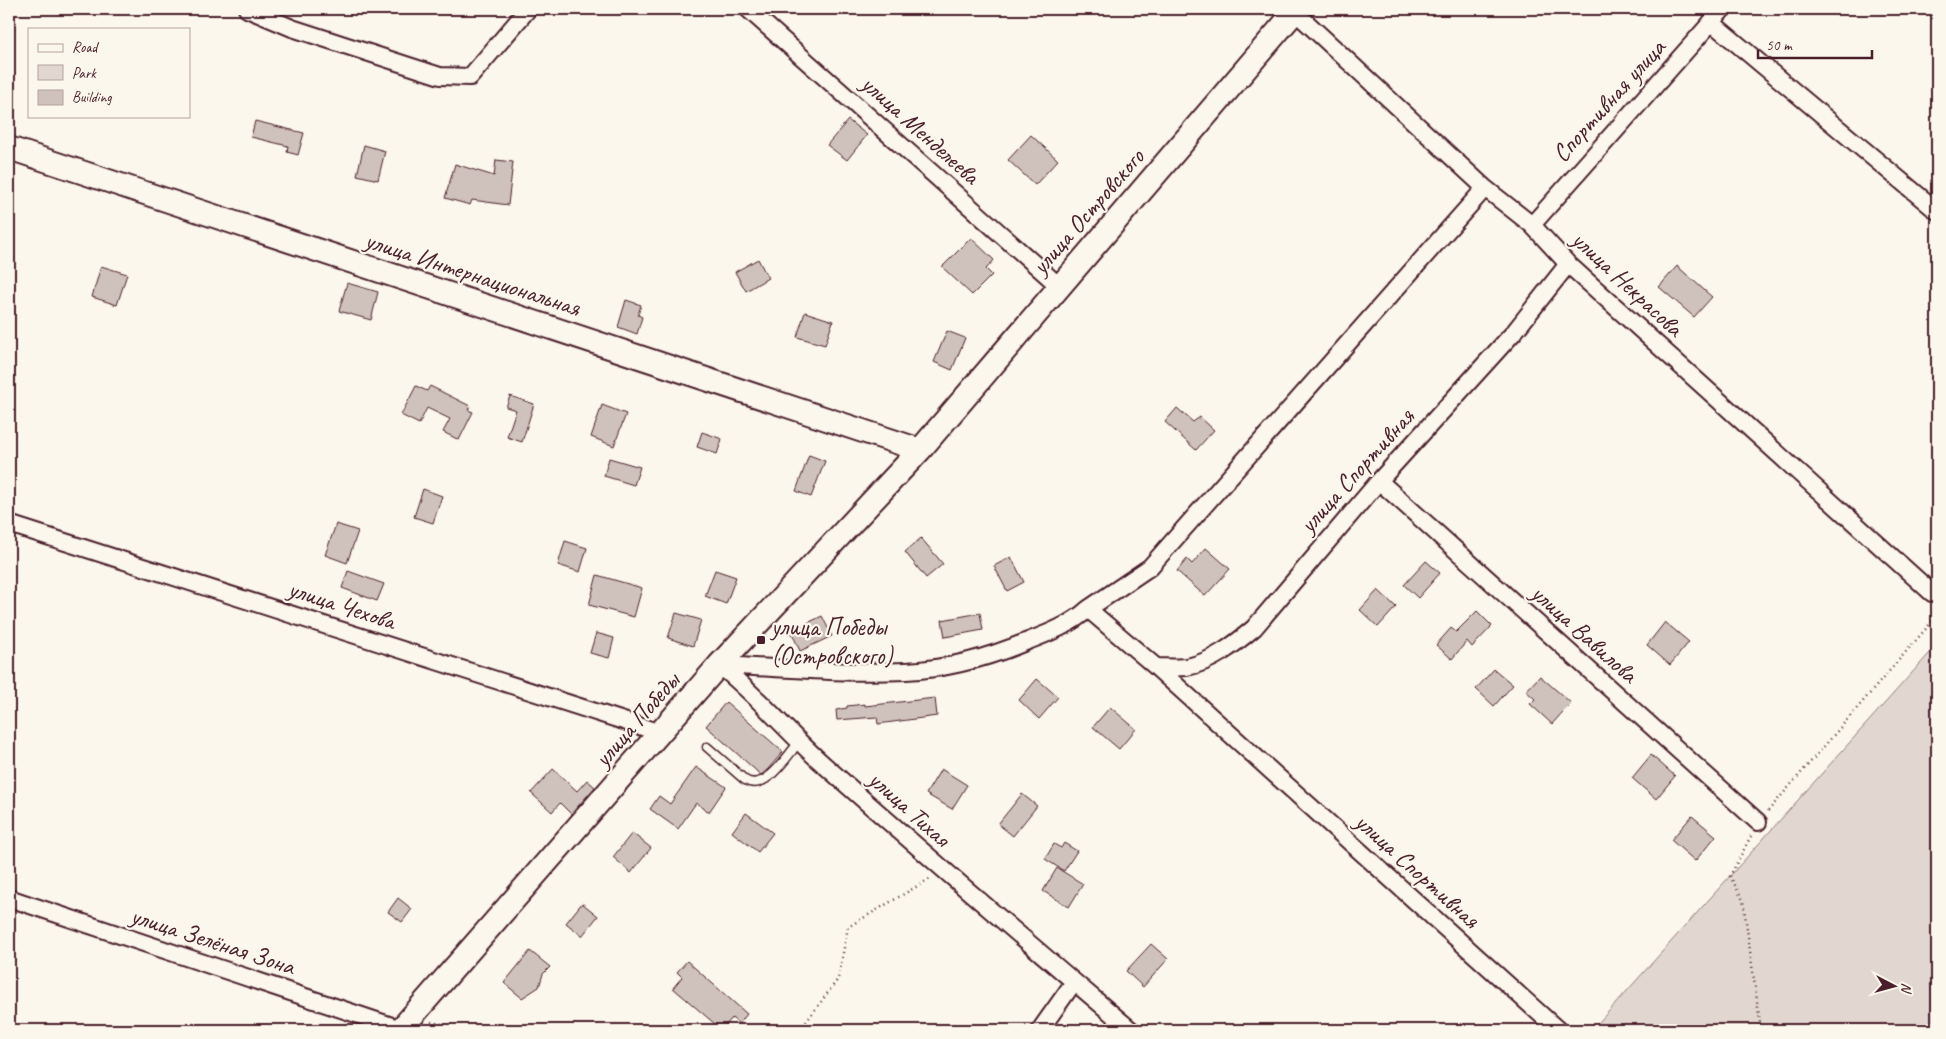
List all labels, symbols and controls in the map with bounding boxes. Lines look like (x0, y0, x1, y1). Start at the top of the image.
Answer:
legend (28, 28, 190, 118)
scale bar (1758, 28, 1872, 60)
street label: Спортивная улица (1545, 31, 1674, 169)
text: 50 m (1766, 36, 1793, 55)
text: Road (72, 38, 99, 57)
text: Park (72, 64, 97, 83)
street label: улица Менделеева (853, 67, 988, 193)
text: Building (72, 88, 112, 107)
street label: улица Островского (1023, 141, 1152, 283)
street label: улица Интернациональная (359, 223, 585, 324)
street label: улица Некрасова (1563, 223, 1691, 345)
street label: улица Спортивная (1291, 401, 1422, 541)
street label: улица Чехова (282, 572, 402, 638)
street label: улица Вавилова (1523, 576, 1646, 691)
place label: улица Победы (Островского) (769, 611, 894, 672)
marker: улица Победы (Островского) (755, 634, 767, 646)
street label: улица Победы (586, 664, 688, 775)
street label: улица Тихая (860, 762, 959, 856)
street label: улица Спортивная (1347, 805, 1487, 936)
street label: улица Зелёная Зона (125, 899, 301, 983)
north arrow (1868, 962, 1918, 1012)
text: N (1897, 982, 1915, 995)

